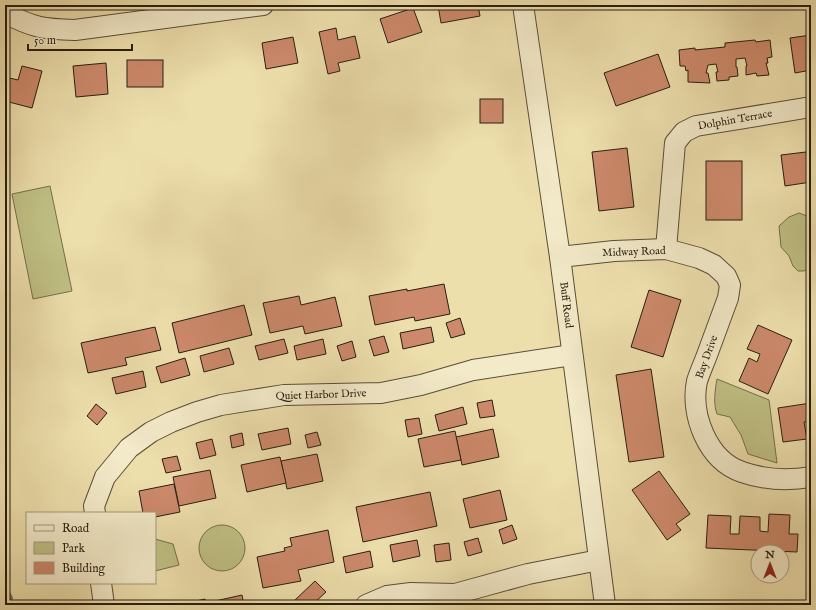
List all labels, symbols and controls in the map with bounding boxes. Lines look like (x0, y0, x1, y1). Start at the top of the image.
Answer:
scale bar (28, 26, 132, 52)
text: 50 m (34, 33, 56, 48)
street label: Dolphin Terrace (697, 107, 773, 133)
street label: Midway Road (602, 244, 666, 260)
street label: Buff Road (556, 281, 576, 329)
street label: Bay Drive (693, 333, 721, 381)
street label: Quiet Harbor Drive (275, 386, 367, 404)
legend (26, 512, 156, 584)
text: Road (62, 521, 90, 536)
text: Park (62, 541, 85, 556)
north arrow (750, 544, 790, 584)
text: N (764, 548, 775, 562)
text: Building (62, 561, 106, 576)

